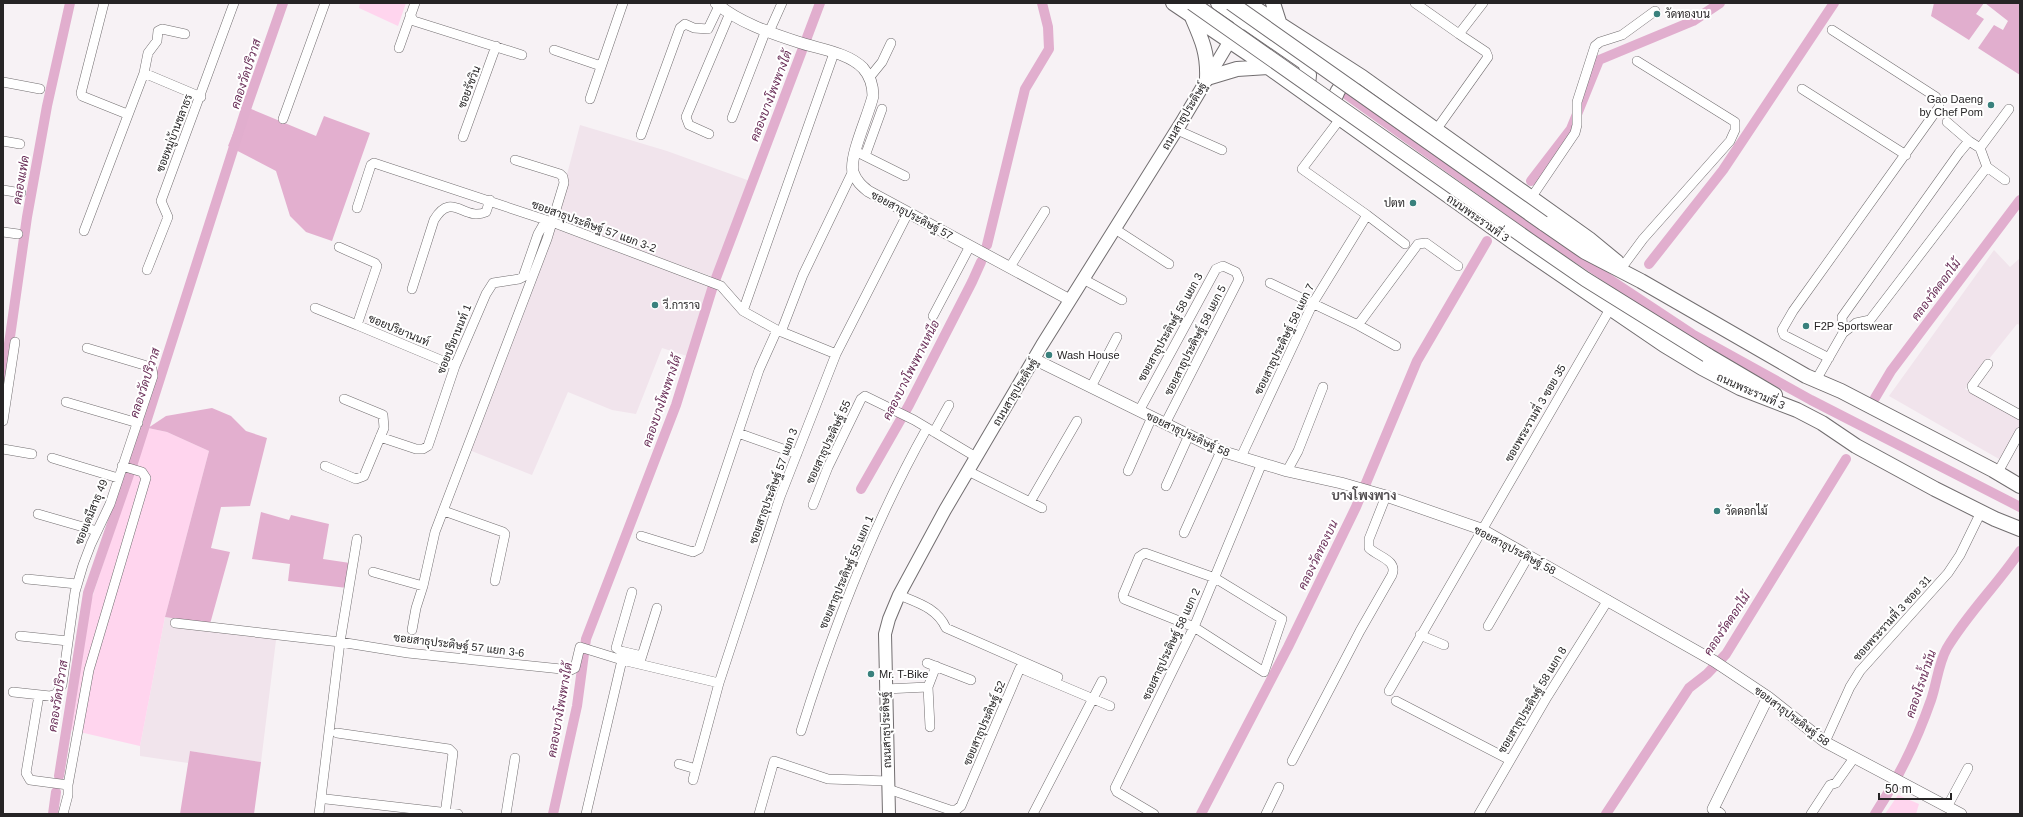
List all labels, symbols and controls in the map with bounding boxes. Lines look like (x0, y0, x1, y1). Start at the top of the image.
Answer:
place label: วัดทองบน (1665, 7, 1710, 20)
marker: วัดทองบน (1652, 9, 1662, 19)
water label: คลองวัดปริวาส (228, 36, 264, 111)
water label: คลองบางโพงพางใต้ (746, 46, 795, 143)
street label: ซอยรัชวิน (455, 64, 483, 110)
street label: ถนนสาธุประดิษฐ์ (1157, 79, 1211, 153)
street label: ซอยหมู่บ้านชลาธร (153, 92, 196, 174)
place label: Gao Daeng by Chef Pom (1919, 93, 1983, 118)
marker: Gao Daeng by Chef Pom (1986, 100, 1996, 110)
water label: คลองแฟด (10, 154, 32, 206)
street label: ซอยสาธุประดิษฐ์ 57 (868, 187, 956, 244)
street label: ถนนพระรามที่ 3 (1445, 188, 1514, 244)
street label: ซอยสาธุประดิษฐ์ 57 แยก 3-2 (529, 196, 659, 257)
place label: ปตท (1384, 197, 1405, 209)
marker: ปตท (1408, 198, 1418, 208)
water label: คลองวัดดอกไม้ (1908, 254, 1965, 323)
street label: ซอยสาธุประดิษฐ์ 58 แยก 3 (1133, 270, 1207, 385)
street label: ซอยสาธุประดิษฐ์ 58 แยก 7 (1250, 281, 1319, 398)
street label: ซอยสาธุประดิษฐ์ 58 แยก 5 (1160, 282, 1231, 398)
place label: วี.การาจ (663, 297, 700, 311)
marker: วี.การาจ (650, 300, 660, 310)
street label: ซอยปริยานนท์ 1 (433, 302, 473, 376)
street label: ซอยปริยานนท์ (367, 310, 432, 348)
water label: คลองบางโพงพางเหนือ (879, 317, 942, 422)
place label: F2P Sportswear (1814, 320, 1893, 332)
marker: F2P Sportswear (1801, 321, 1811, 331)
water label: คลองวัดปริวาส (127, 345, 163, 420)
place label: Wash House (1057, 349, 1120, 361)
marker: Wash House (1044, 350, 1054, 360)
water label: คลองบางโพงพางใต้ (639, 351, 685, 449)
street label: ถนนสาธุประดิษฐ์ (988, 355, 1042, 429)
street label: ซอยพระรามที่ 3 ซอย 35 (1498, 360, 1568, 464)
street label: ถนนพระรามที่ 3 (1715, 366, 1789, 411)
street label: ซอยสาธุประดิษฐ์ 55 (802, 397, 855, 487)
street label: ซอยสาธุประดิษฐ์ 58 (1143, 408, 1233, 461)
street label: ซอยสาธุประดิษฐ์ 57 แยก 3 (745, 426, 802, 546)
street label: ซอยเดมีสาธุ 49 (71, 477, 112, 547)
district label: บางโพงพาง (1331, 486, 1397, 503)
place label: วัดดอกไม้ (1725, 503, 1768, 517)
marker: วัดดอกไม้ (1712, 506, 1722, 516)
street label: ซอยสาธุประดิษฐ์ 55 แยก 1 (815, 513, 878, 632)
water label: คลองวัดทองบน (1295, 518, 1341, 592)
street label: ซอยสาธุประดิษฐ์ 58 (1471, 522, 1559, 579)
street label: ซอยพระรามที่ 3 ซอย 31 (1847, 570, 1933, 663)
street label: ซอยสาธุประดิษฐ์ 58 แยก 2 (1138, 585, 1205, 703)
water label: คลองวัดดอกไม้ (1700, 588, 1754, 658)
street label: ซอยสาธุประดิษฐ์ 57 แยก 3-6 (392, 629, 525, 662)
street label: ซอยสาธุประดิษฐ์ 58 แยก 8 (1494, 644, 1571, 757)
water label: คลองโรงน้ำมัน (1899, 647, 1939, 720)
water label: คลองวัดปริวาส (45, 658, 71, 733)
water label: คลองบางโพงพางใต้ (544, 659, 576, 759)
place label: Mr. T-Bike (879, 668, 928, 680)
marker: Mr. T-Bike (866, 669, 876, 679)
street label: ซอยสาธุประดิษฐ์ 52 (959, 678, 1010, 768)
street label: ซอยสาธุประดิษฐ์ 58 (1750, 682, 1833, 751)
street label: ถนนสาธุประดิษฐ์ (877, 691, 896, 768)
scale bar (1879, 775, 1951, 801)
text: 50 m (1885, 782, 1912, 796)

